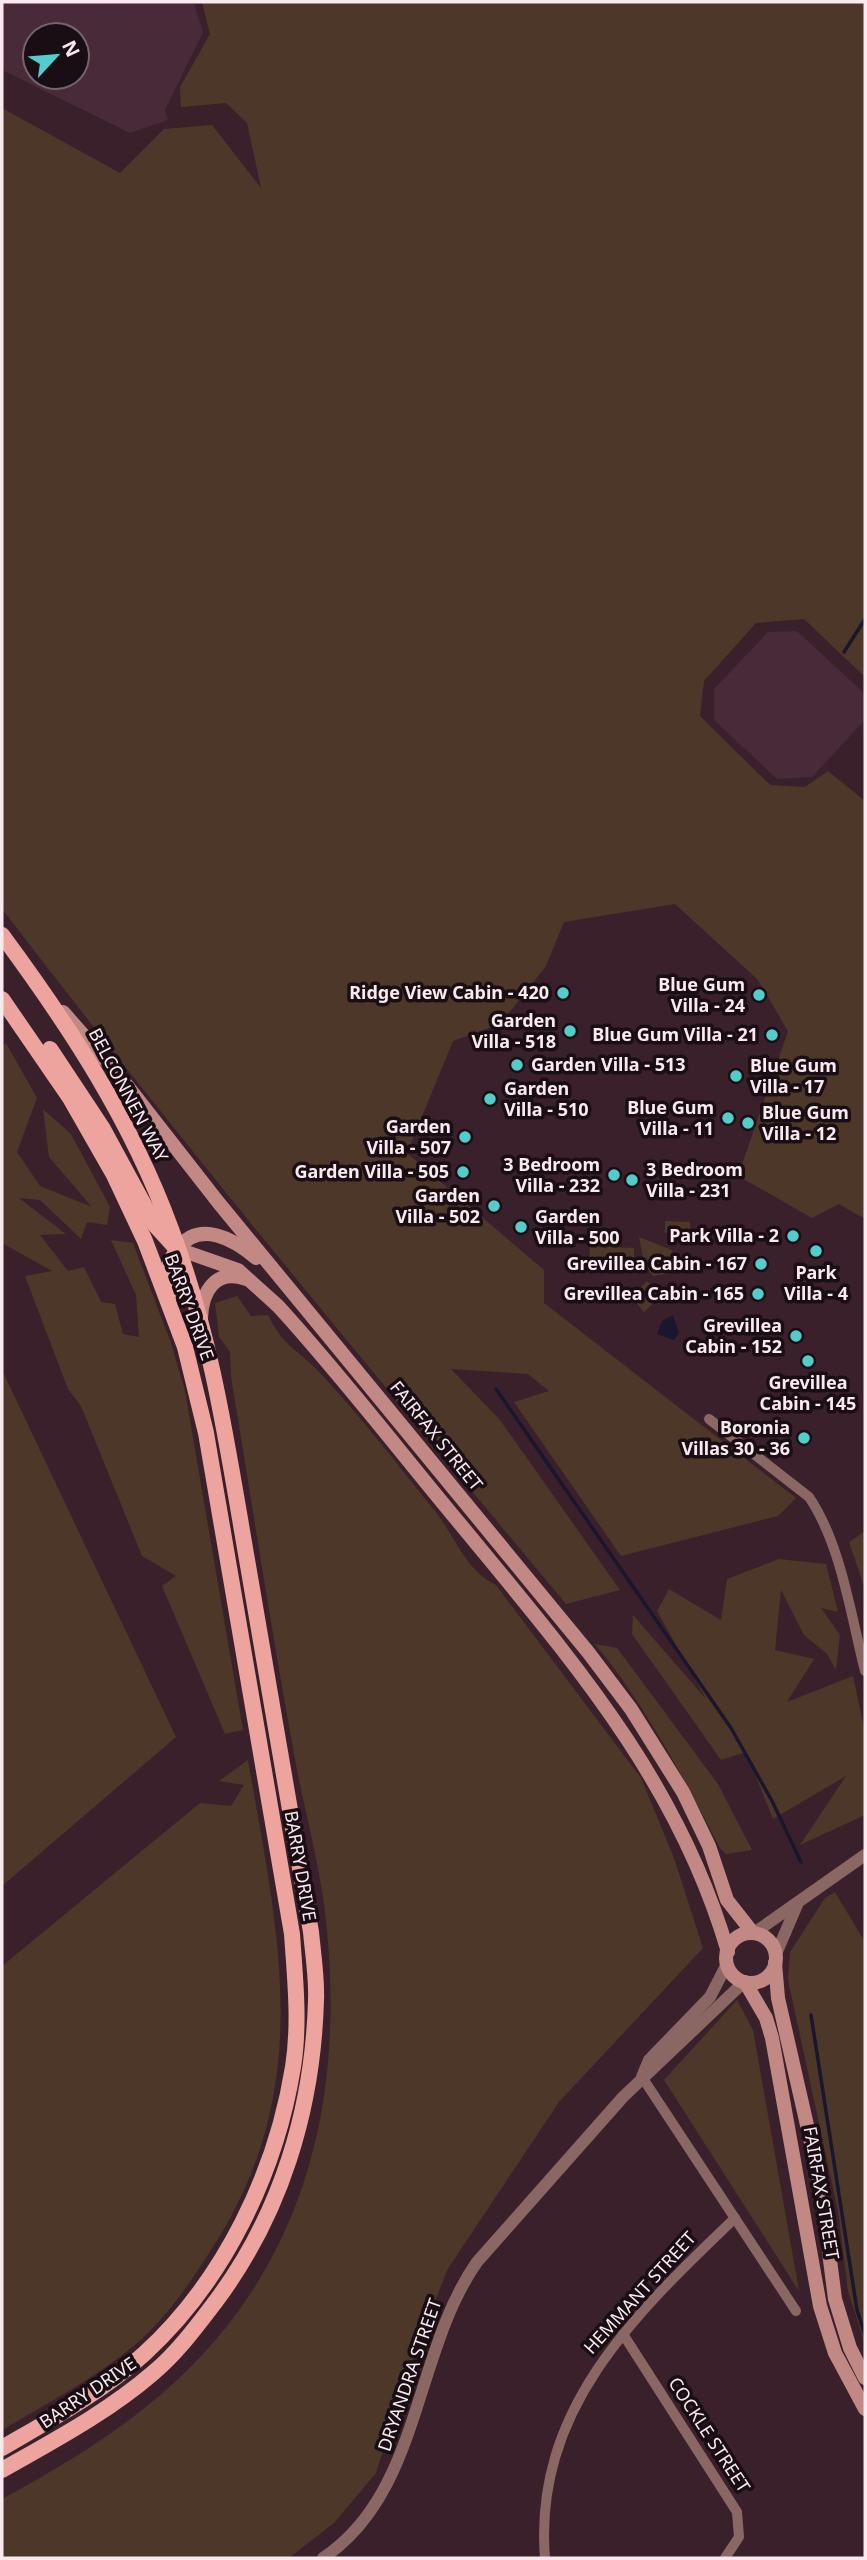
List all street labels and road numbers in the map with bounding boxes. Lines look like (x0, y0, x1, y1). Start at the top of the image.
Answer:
street label: BELCONNEN WAY (83, 1023, 175, 1166)
street label: BARRY DRIVE (160, 1250, 220, 1363)
street label: FAIRFAX STREET (385, 1376, 488, 1495)
street label: BARRY DRIVE (279, 1809, 323, 1923)
street label: FAIRFAX STREET (798, 2124, 845, 2261)
street label: HEMMANT STREET (578, 2226, 701, 2359)
street label: DRYANDRA STREET (372, 2295, 446, 2454)
street label: BARRY DRIVE (34, 2351, 140, 2433)
street label: COCKLE STREET (664, 2372, 756, 2497)

